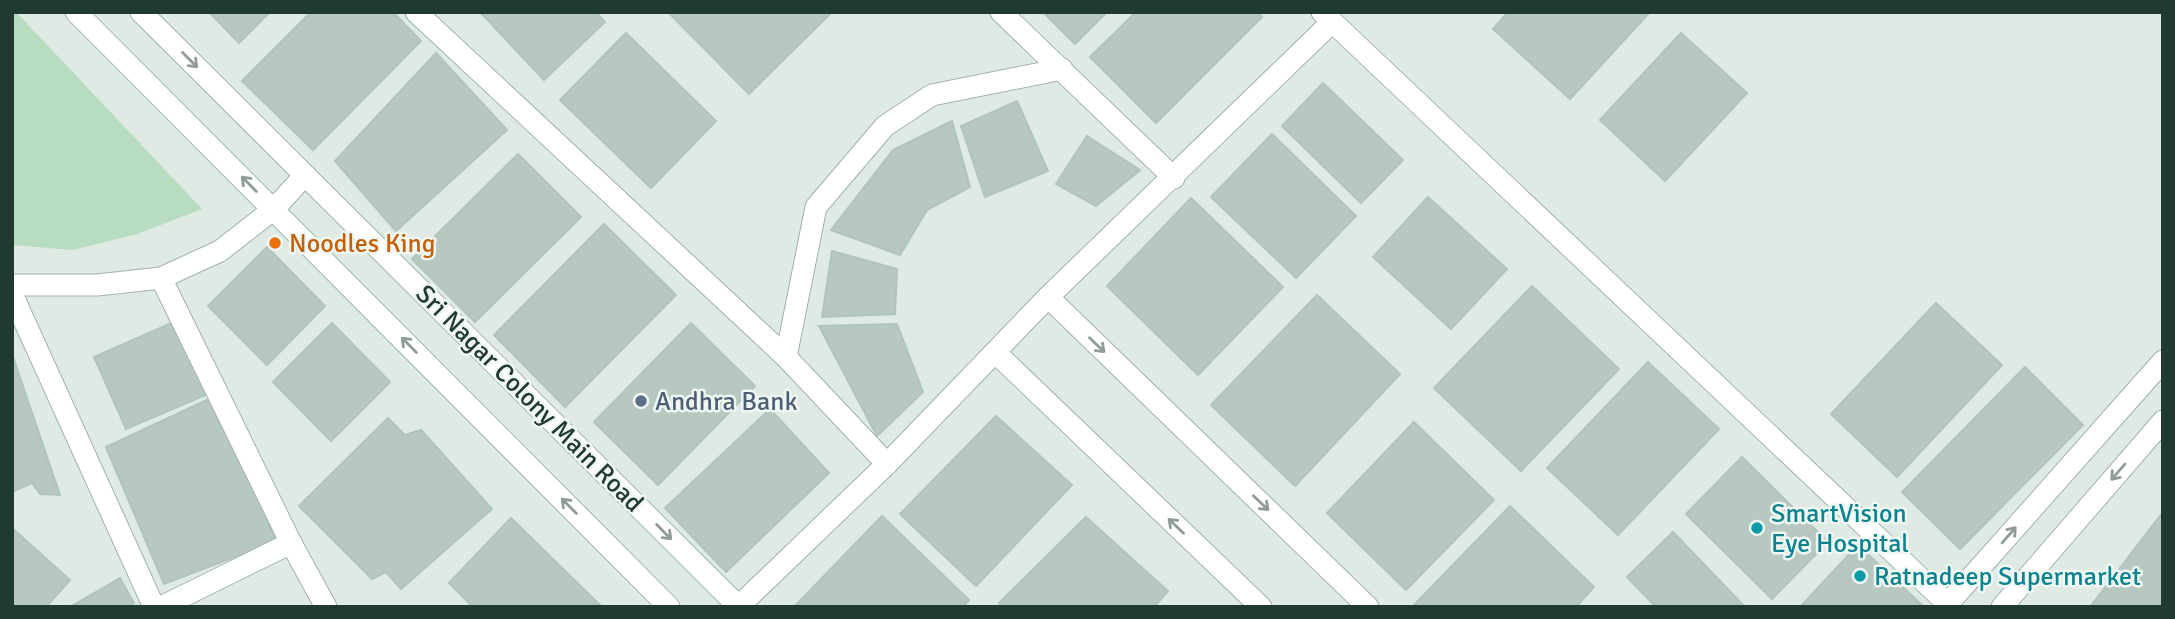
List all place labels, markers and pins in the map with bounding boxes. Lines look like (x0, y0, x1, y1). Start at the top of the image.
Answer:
place label: Noodles King (289, 228, 435, 260)
marker: Noodles King (267, 235, 283, 251)
place label: Andhra Bank (655, 386, 797, 418)
marker: Andhra Bank (633, 393, 649, 409)
place label: SmartVision Eye Hospital (1771, 498, 1909, 560)
marker: SmartVision Eye Hospital (1749, 520, 1765, 536)
place label: Ratnadeep Supermarket (1874, 561, 2141, 593)
marker: Ratnadeep Supermarket (1852, 568, 1868, 584)

